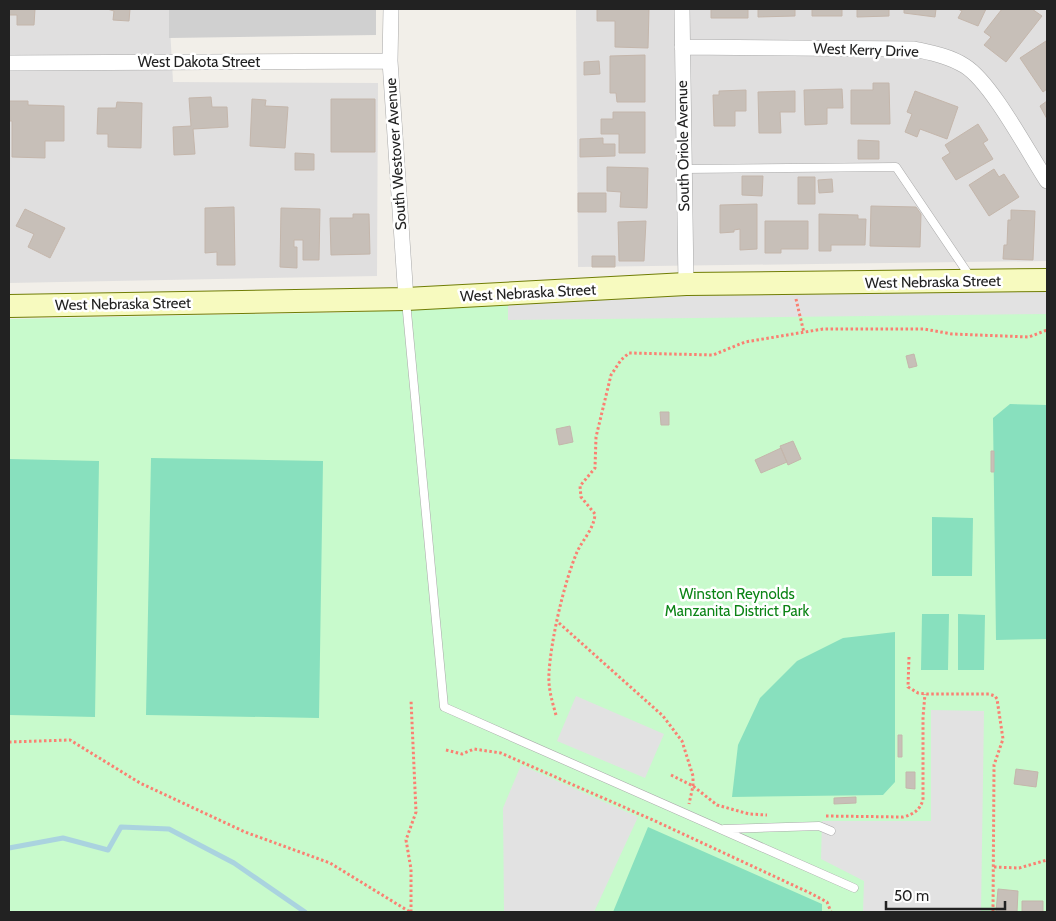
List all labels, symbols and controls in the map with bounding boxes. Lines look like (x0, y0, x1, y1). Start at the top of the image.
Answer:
street label: West Kerry Drive (813, 39, 919, 61)
street label: West Dakota Street (138, 53, 260, 71)
street label: South Westover Avenue (382, 77, 410, 231)
street label: South Oriole Avenue (673, 80, 693, 212)
street label: West Nebraska Street (865, 272, 1001, 292)
street label: West Nebraska Street (460, 280, 596, 306)
street label: West Nebraska Street (55, 294, 191, 314)
park label: Winston Reynolds Manzanita District Park (665, 585, 810, 620)
scale bar (886, 878, 1005, 910)
text: 50 m (894, 887, 929, 905)

